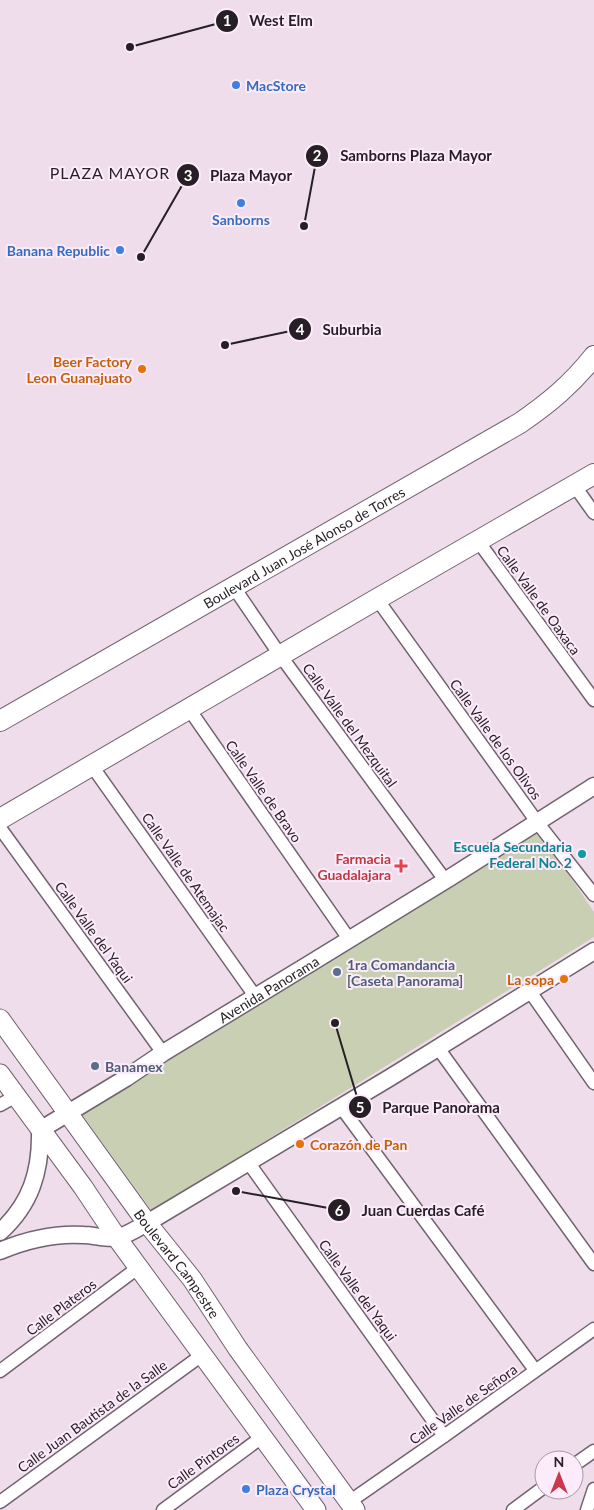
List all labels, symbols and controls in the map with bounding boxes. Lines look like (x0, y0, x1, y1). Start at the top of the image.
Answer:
callout: West Elm (214, 6, 323, 36)
text: 1 (223, 11, 231, 29)
text: West Elm (249, 11, 313, 29)
place label: MacStore (246, 77, 306, 94)
marker: MacStore (230, 79, 242, 91)
callout: Samborns Plaza Mayor (305, 141, 502, 171)
text: 2 (313, 146, 322, 164)
text: Samborns Plaza Mayor (340, 146, 492, 164)
callout: Plaza Mayor (175, 160, 302, 190)
district label: PLAZA MAYOR (50, 163, 170, 182)
text: 3 (184, 166, 192, 184)
text: Plaza Mayor (210, 166, 292, 184)
marker: Sanborns (235, 197, 247, 209)
place label: Sanborns (212, 211, 270, 228)
place label: Banana Republic (7, 242, 110, 259)
marker: Banana Republic (114, 244, 126, 256)
callout: Suburbia (287, 314, 391, 344)
text: 4 (296, 320, 305, 338)
text: Suburbia (322, 320, 382, 338)
place label: Beer Factory Leon Guanajuato (27, 353, 133, 386)
marker: Beer Factory Leon Guanajuato (136, 363, 148, 375)
street label: Boulevard Juan José Alonso de Torres (200, 483, 407, 611)
street label: Calle Valle de Oaxaca (494, 542, 584, 658)
street label: Calle Valle del Mezquital (299, 660, 401, 790)
street label: Calle Valle de los Olivos (447, 675, 545, 803)
street label: Calle Valle de Bravo (222, 737, 306, 845)
street label: Calle Valle de Atemajac (138, 809, 234, 935)
place label: Escuela Secundaria Federal No. 2 (453, 838, 572, 871)
marker: Escuela Secundaria Federal No. 2 (576, 848, 588, 860)
place label: Farmacia Guadalajara (317, 850, 391, 883)
marker: Farmacia Guadalajara (395, 860, 407, 872)
street label: Calle Valle del Yaqui (52, 878, 136, 986)
street label: Avenida Panorama (215, 952, 322, 1026)
place label: 1ra Comandancia [Caseta Panorama] (347, 956, 463, 989)
marker: 1ra Comandancia [Caseta Panorama] (331, 966, 343, 978)
place label: La sopa (507, 971, 554, 988)
marker: La sopa (558, 973, 570, 985)
place label: Banamex (105, 1058, 163, 1075)
marker: Banamex (89, 1060, 101, 1072)
callout: Parque Panorama (347, 1092, 510, 1122)
text: 5 (356, 1098, 364, 1116)
text: Parque Panorama (382, 1098, 500, 1116)
place label: Corazón de Pan (310, 1136, 407, 1153)
marker: Corazón de Pan (294, 1138, 306, 1150)
callout: Juan Cuerdas Café (327, 1195, 495, 1225)
text: 6 (335, 1201, 344, 1219)
text: Juan Cuerdas Café (361, 1201, 485, 1219)
street label: Boulevard Campestre (131, 1205, 224, 1321)
street label: Calle Valle del Yaqui (316, 1236, 400, 1344)
street label: Calle Plateros (22, 1275, 100, 1339)
street label: Calle Juan Bautista de la Salle (14, 1356, 170, 1476)
street label: Calle Valle de Señora (406, 1360, 520, 1448)
street label: Calle Pintores (164, 1429, 242, 1493)
north arrow (534, 1450, 584, 1500)
text: N (554, 1453, 564, 1470)
place label: Plaza Crystal (256, 1481, 336, 1498)
marker: Plaza Crystal (240, 1483, 252, 1495)

